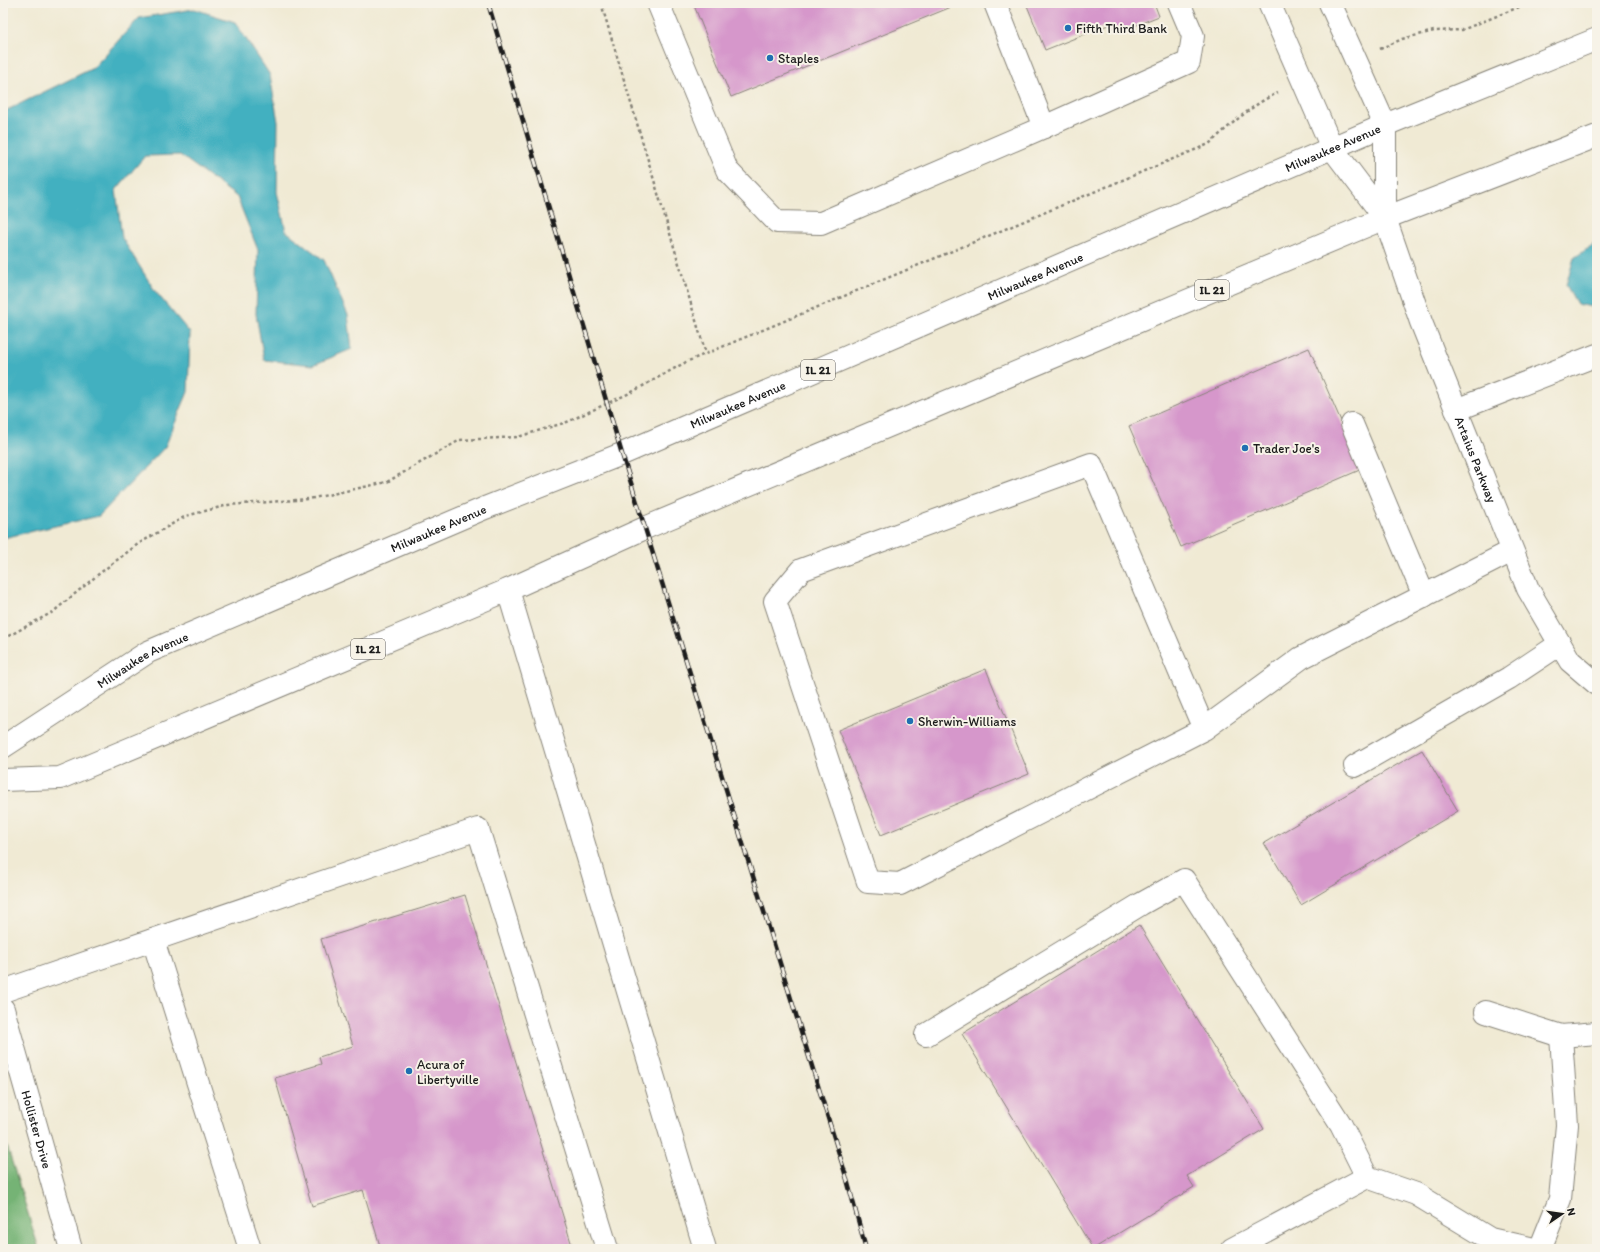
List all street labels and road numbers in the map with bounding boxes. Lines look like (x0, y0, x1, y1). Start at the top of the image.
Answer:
street label: Milwaukee Avenue (1283, 121, 1383, 175)
street label: Milwaukee Avenue (985, 249, 1085, 304)
road number: IL 21 (1195, 280, 1229, 300)
road number: IL 21 (801, 360, 835, 380)
street label: Milwaukee Avenue (688, 377, 788, 432)
street label: Artaius Parkway (1452, 414, 1500, 505)
street label: Milwaukee Avenue (388, 501, 489, 555)
street label: Milwaukee Avenue (94, 629, 191, 691)
road number: IL 21 (351, 639, 385, 659)
street label: Hollister Drive (18, 1089, 55, 1170)

